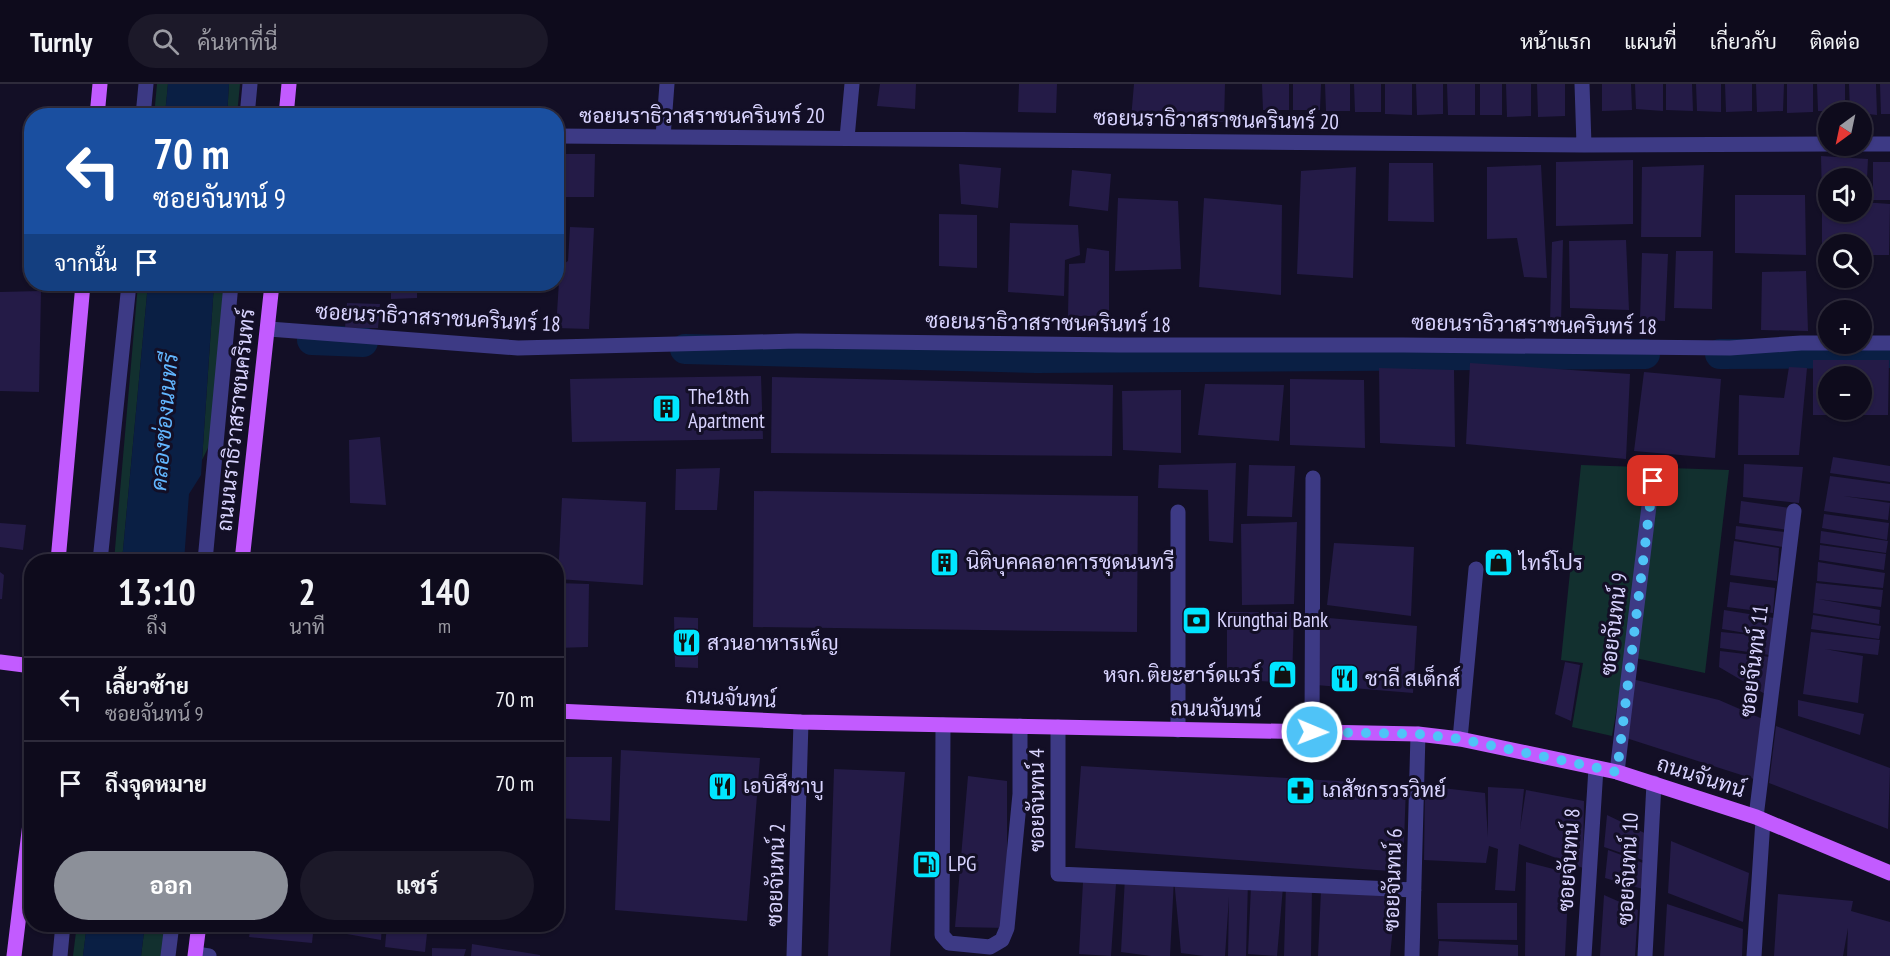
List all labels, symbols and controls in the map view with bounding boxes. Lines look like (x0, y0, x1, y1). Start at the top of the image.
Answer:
search box (128, 14, 548, 68)
text: Turnly (30, 23, 92, 60)
icon: search (149, 25, 182, 58)
text: ค้นหาที่นี่ (197, 28, 278, 56)
text: หน้าแรก (1520, 28, 1591, 55)
text: แผนที่ (1624, 28, 1677, 55)
text: เกี่ยวกับ (1710, 28, 1777, 55)
text: ติดต่อ (1810, 28, 1860, 55)
street label: ซอยนราธิวาสราชนครินทร์ 20 (579, 102, 825, 129)
north arrow (1818, 102, 1872, 156)
map controls (1818, 102, 1872, 420)
street label: ซอยนราธิวาสราชนครินทร์ 20 (1093, 104, 1339, 135)
text: 70 m (153, 126, 230, 181)
icon: left (54, 132, 132, 210)
button: sound (1818, 168, 1872, 222)
text: ซอยจันทน์ 9 (153, 181, 286, 215)
button: search (1818, 234, 1872, 288)
icon: arrive (130, 246, 163, 279)
text: จากนั้น (54, 249, 118, 277)
street label: ซอยนราธิวาสราชนครินทร์ 18 (315, 298, 561, 337)
button: + (1818, 300, 1872, 354)
street label: ถนนนราธิวาสราชนครินทร์ (210, 307, 261, 533)
street label: ซอยนราธิวาสราชนครินทร์ 18 (925, 307, 1171, 338)
street label: ซอยนราธิวาสราชนครินทร์ 18 (1411, 309, 1657, 340)
water label: คลองช่องนนทรี (144, 350, 184, 492)
button: − (1818, 366, 1872, 420)
place label: The18th Apartment (688, 383, 765, 434)
building icon: The18th Apartment (651, 393, 683, 425)
pin (1627, 455, 1678, 506)
icon: arrive (1636, 464, 1669, 497)
building icon: นิติบุคคลอาคารชุดนนทรี (929, 546, 961, 578)
shop icon: ไทร์โปร (1482, 547, 1514, 579)
place label: นิติบุคคลอาคารชุดนนทรี (966, 548, 1175, 576)
place label: ไทร์โปร (1517, 549, 1583, 576)
text: 13:10 (118, 568, 196, 615)
text: 2 (299, 568, 316, 615)
text: 140 (419, 568, 470, 615)
street label: ซอยจันทน์ 9 (1594, 571, 1633, 677)
street label: ซอยจันทน์ 11 (1733, 603, 1774, 719)
bank icon: Krungthai Bank (1180, 604, 1212, 636)
place label: Krungthai Bank (1217, 606, 1328, 633)
text: m (438, 613, 451, 639)
text: ถึง (146, 614, 167, 640)
text: นาที (289, 614, 325, 640)
restaurant icon: สวนอาหารเพ็ญ (670, 627, 702, 659)
place label: สวนอาหารเพ็ญ (707, 628, 839, 656)
shop icon: หจก. ติยะฮาร์ดแวร์ (1266, 659, 1298, 691)
place label: หจก. ติยะฮาร์ดแวร์ (1103, 661, 1261, 688)
restaurant icon: ชาลี สเต็กส์ (1328, 663, 1360, 695)
place label: ชาลี สเต็กส์ (1365, 664, 1460, 692)
text: เลี้ยวซ้าย (105, 672, 189, 700)
street label: ถนนจันทน์ (685, 682, 777, 713)
icon: left (54, 683, 87, 716)
text: 70 m (495, 685, 534, 713)
street label: ถนนจันทน์ (1170, 694, 1262, 723)
position arrow (1280, 700, 1344, 764)
text: ซอยจันทน์ 9 (105, 701, 203, 727)
street label: ซอยจันทน์ 4 (1023, 748, 1050, 852)
street label: ถนนจันทน์ (1654, 750, 1749, 803)
icon: arrive (54, 767, 87, 800)
text: 70 m (495, 769, 534, 797)
text: ถึงจุดหมาย (105, 770, 207, 798)
restaurant icon: เอบิสึชาบู (706, 770, 738, 802)
place label: เอบิสึชาบู (743, 772, 824, 801)
pharmacy icon: เภสัชกรวรวิทย์ (1285, 774, 1317, 806)
place label: เภสัชกรวรวิทย์ (1322, 776, 1446, 803)
street label: ซอยจันทน์ 8 (1551, 807, 1586, 912)
street label: ซอยจันทน์ 10 (1611, 812, 1644, 926)
street label: ซอยจันทน์ 2 (760, 823, 791, 927)
street label: ซอยจันทน์ 6 (1377, 828, 1408, 932)
fuel station icon: LPG (911, 848, 943, 880)
place label: LPG (948, 850, 976, 877)
button: ออก (54, 851, 288, 920)
button: แชร์ (300, 851, 534, 920)

